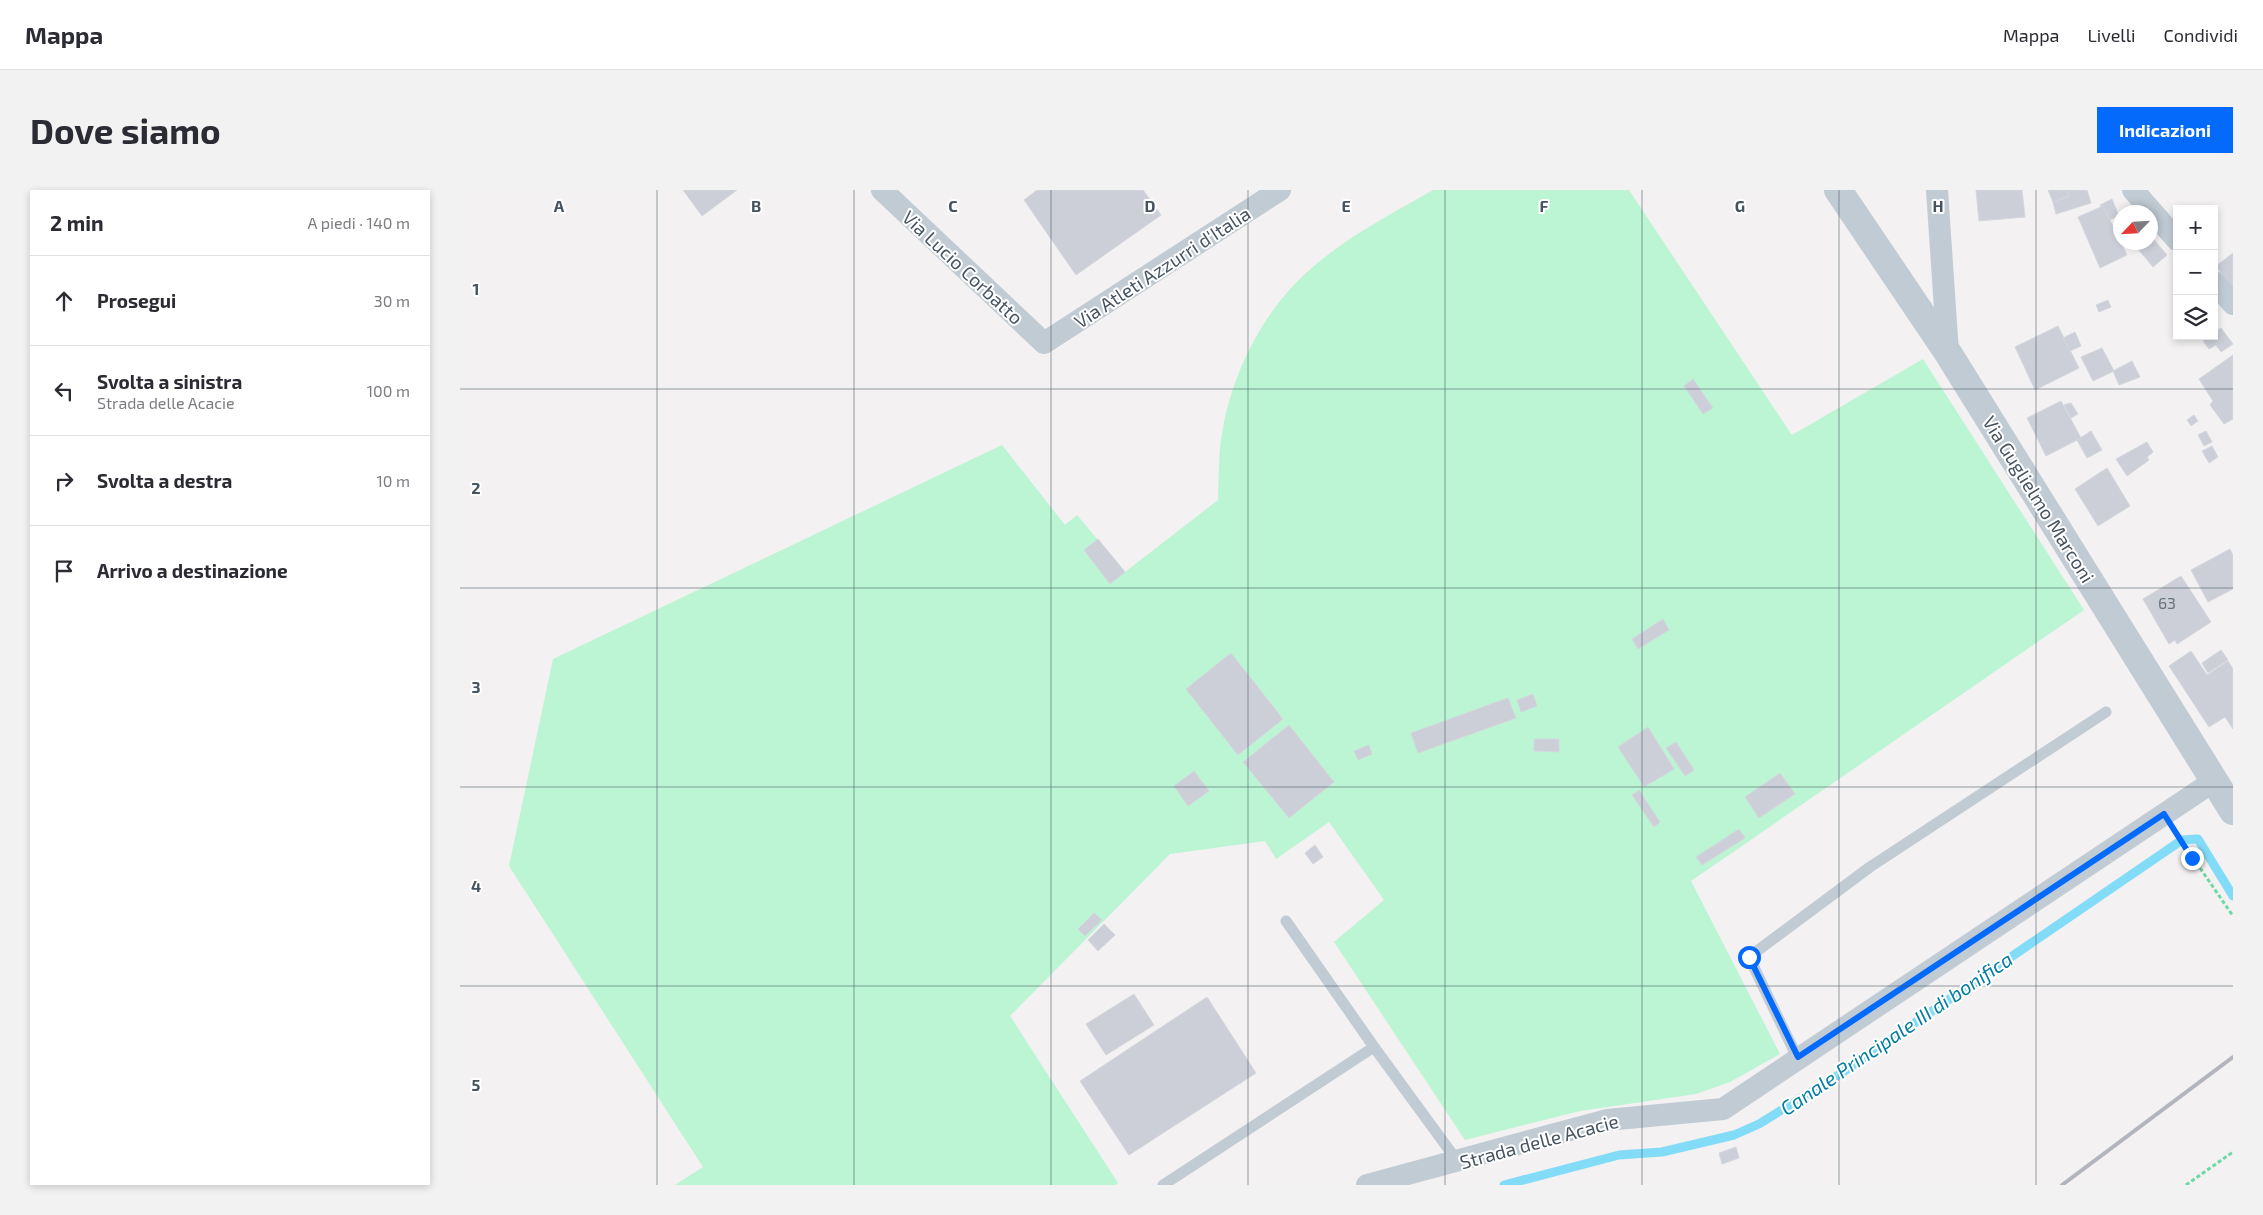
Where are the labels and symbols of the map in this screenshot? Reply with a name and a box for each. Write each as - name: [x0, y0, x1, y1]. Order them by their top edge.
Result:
- text: A: [554, 196, 565, 215]
- text: B: [751, 196, 761, 215]
- text: D: [1145, 196, 1156, 215]
- text: E: [1341, 196, 1351, 215]
- text: F: [1540, 196, 1549, 215]
- text: G: [1735, 196, 1745, 215]
- text: H: [1932, 196, 1944, 215]
- street label: Via Atleti Azzurri d'Italia: [1070, 201, 1254, 333]
- street label: Via Lucio Corbatto: [898, 205, 1028, 329]
- north arrow: [2113, 205, 2158, 250]
- text: 1: [473, 279, 479, 298]
- street label: Via Guglielmo Marconi: [1978, 411, 2100, 587]
- text: 2: [471, 478, 481, 497]
- house number: 63: [2158, 593, 2176, 612]
- text: 3: [471, 677, 481, 696]
- route end: [2181, 847, 2204, 870]
- text: 4: [471, 876, 481, 895]
- route start: [1738, 946, 1761, 969]
- water label: Canale Principale III di bonifica: [1775, 946, 2017, 1120]
- text: 5: [472, 1075, 481, 1094]
- street label: Strada delle Acacie: [1457, 1109, 1621, 1173]

